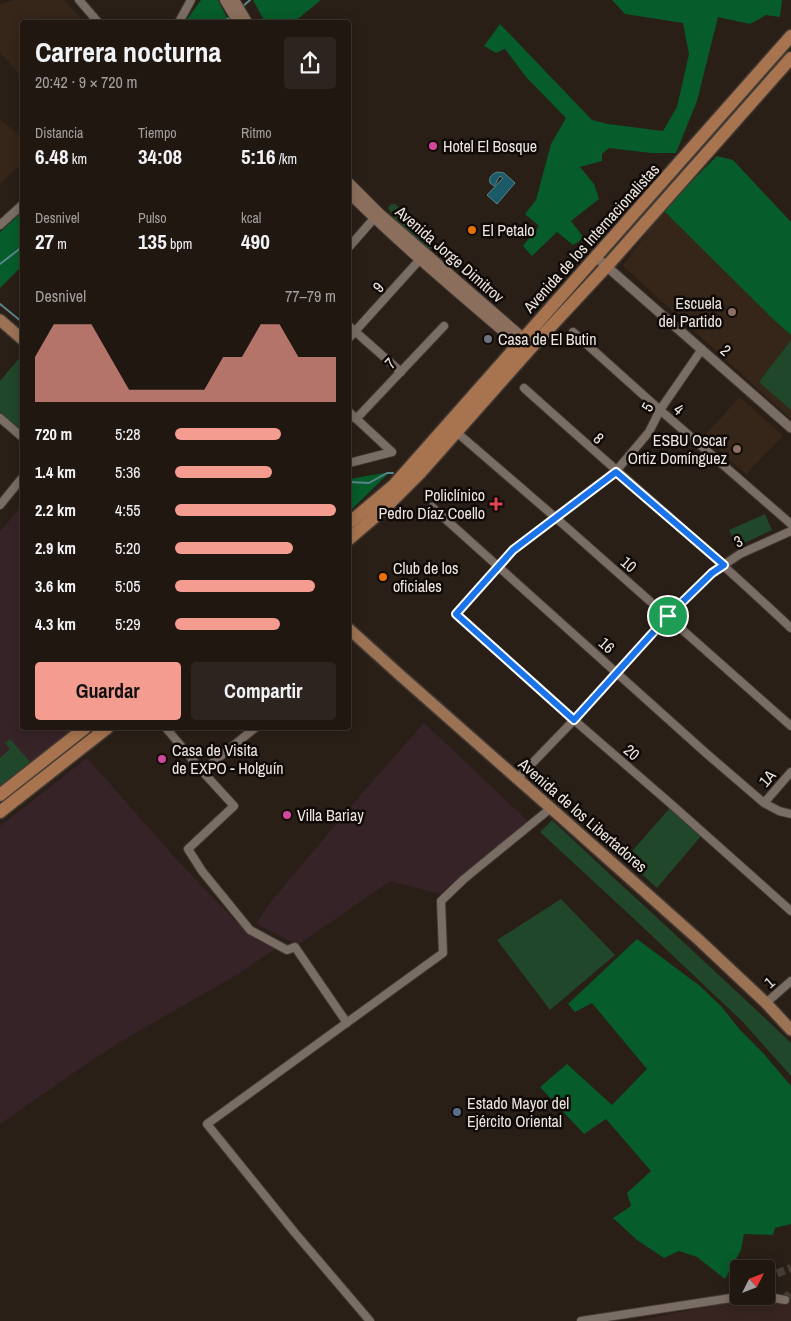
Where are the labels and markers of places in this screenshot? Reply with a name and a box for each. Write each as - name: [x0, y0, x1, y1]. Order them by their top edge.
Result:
- place label: Hotel El Bosque: [443, 135, 537, 157]
- marker: Hotel El Bosque: [427, 140, 439, 152]
- place label: El Petalo: [482, 219, 535, 241]
- marker: El Petalo: [466, 224, 478, 236]
- place label: Escuela del Partido: [659, 292, 723, 332]
- marker: Escuela del Partido: [726, 306, 738, 318]
- place label: Casa de El Butin: [498, 328, 596, 350]
- marker: Casa de El Butin: [482, 333, 494, 345]
- place label: ESBU Oscar Ortiz Domínguez: [628, 429, 728, 469]
- marker: ESBU Oscar Ortiz Domínguez: [731, 443, 743, 455]
- place label: Policlínico Pedro Díaz Coello: [379, 484, 485, 524]
- marker: Policlínico Pedro Díaz Coello: [489, 497, 503, 511]
- place label: Club de los oficiales: [393, 557, 459, 597]
- marker: Club de los oficiales: [377, 571, 389, 583]
- pin: [647, 595, 689, 637]
- place label: Casa de Visita de EXPO - Holguín: [172, 739, 284, 779]
- marker: Casa de Visita de EXPO - Holguín: [156, 753, 168, 765]
- place label: Villa Bariay: [297, 804, 364, 826]
- marker: Villa Bariay: [281, 809, 293, 821]
- place label: Estado Mayor del Ejército Oriental: [467, 1092, 569, 1132]
- marker: Estado Mayor del Ejército Oriental: [451, 1106, 463, 1118]

